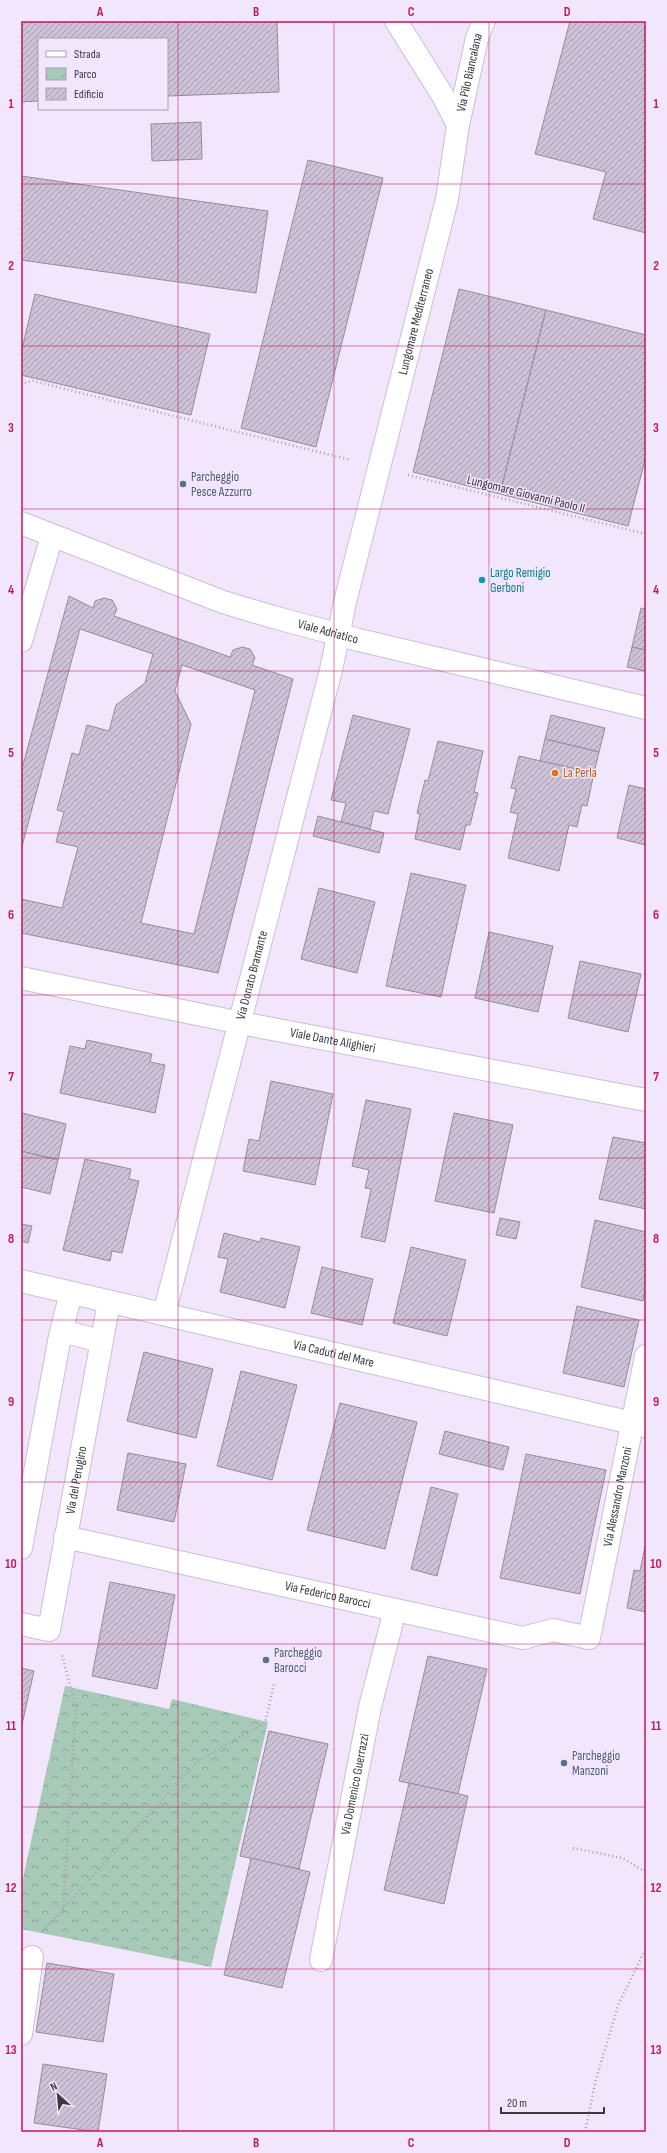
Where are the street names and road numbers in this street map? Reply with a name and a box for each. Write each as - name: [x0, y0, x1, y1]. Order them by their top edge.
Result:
- street label: Via Pilo Biancalana: [453, 31, 486, 113]
- street label: Lungomare Mediterraneo: [395, 267, 437, 376]
- street label: Lungomare Giovanni Paolo II: [465, 472, 587, 516]
- street label: Viale Adriatico: [296, 616, 360, 647]
- street label: Via Donato Bramante: [233, 929, 271, 1022]
- street label: Viale Dante Alighieri: [289, 1025, 377, 1056]
- street label: Via Caduti del Mare: [292, 1337, 376, 1371]
- street label: Via del Perugino: [62, 1445, 90, 1516]
- street label: Via Alessandro Manzoni: [600, 1446, 635, 1548]
- street label: Via Federico Barocci: [283, 1578, 372, 1612]
- street label: Via Domenico Guerrazzi: [337, 1732, 373, 1836]

